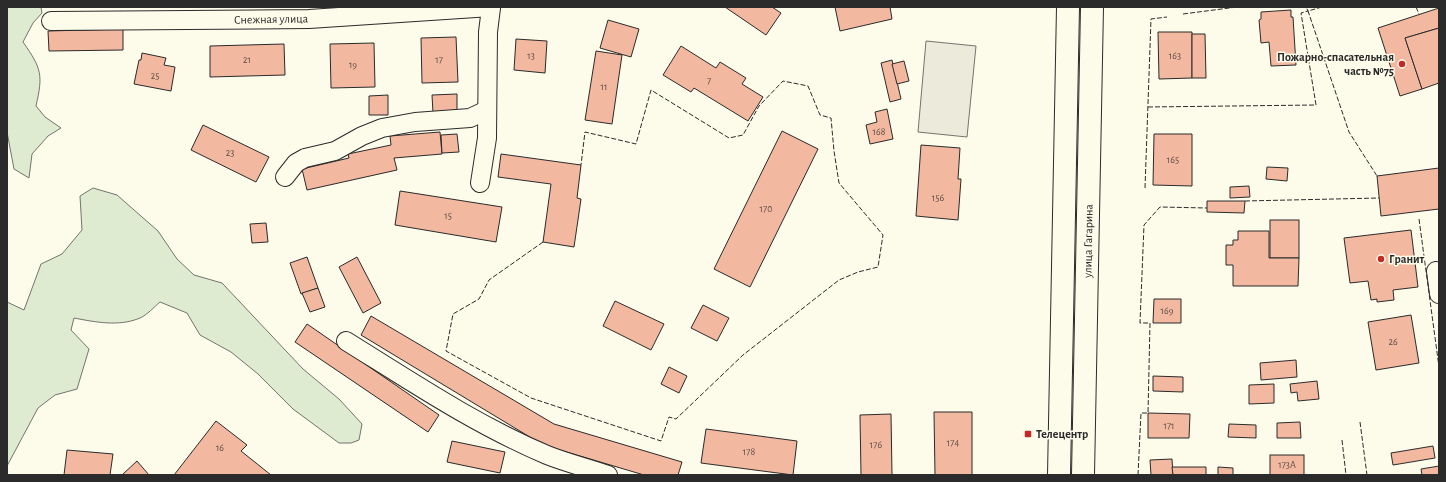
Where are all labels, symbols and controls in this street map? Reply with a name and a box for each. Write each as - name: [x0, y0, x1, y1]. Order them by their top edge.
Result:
- street label: Снежная улица: [234, 12, 309, 27]
- house number: 13: [527, 51, 535, 61]
- house number: 163: [1169, 51, 1181, 61]
- place label: Пожарно-спасательная часть №75: [1277, 51, 1394, 77]
- house number: 21: [243, 55, 251, 65]
- house number: 17: [435, 55, 443, 65]
- marker: Пожарно-спасательная часть №75: [1397, 59, 1407, 69]
- house number: 19: [349, 60, 357, 70]
- house number: 25: [151, 71, 159, 81]
- house number: 7: [707, 76, 711, 86]
- house number: 11: [601, 82, 607, 92]
- house number: 168: [873, 127, 886, 137]
- house number: 23: [226, 148, 234, 158]
- house number: 165: [1167, 155, 1179, 165]
- house number: 156: [932, 193, 944, 203]
- street label: улица Гагарина: [1081, 203, 1096, 279]
- house number: 170: [760, 204, 772, 214]
- house number: 15: [444, 211, 452, 221]
- place label: Гранит: [1389, 253, 1424, 265]
- marker: Гранит: [1376, 254, 1386, 264]
- house number: 169: [1161, 306, 1174, 316]
- house number: 26: [1388, 337, 1398, 347]
- house number: 171: [1163, 421, 1175, 431]
- place label: Телецентр: [1036, 428, 1088, 440]
- marker: Телецентр: [1023, 429, 1033, 439]
- house number: 174: [947, 438, 959, 448]
- house number: 176: [870, 440, 882, 450]
- house number: 16: [216, 443, 224, 453]
- house number: 178: [743, 447, 755, 457]
- house number: 173А: [1278, 460, 1296, 470]

